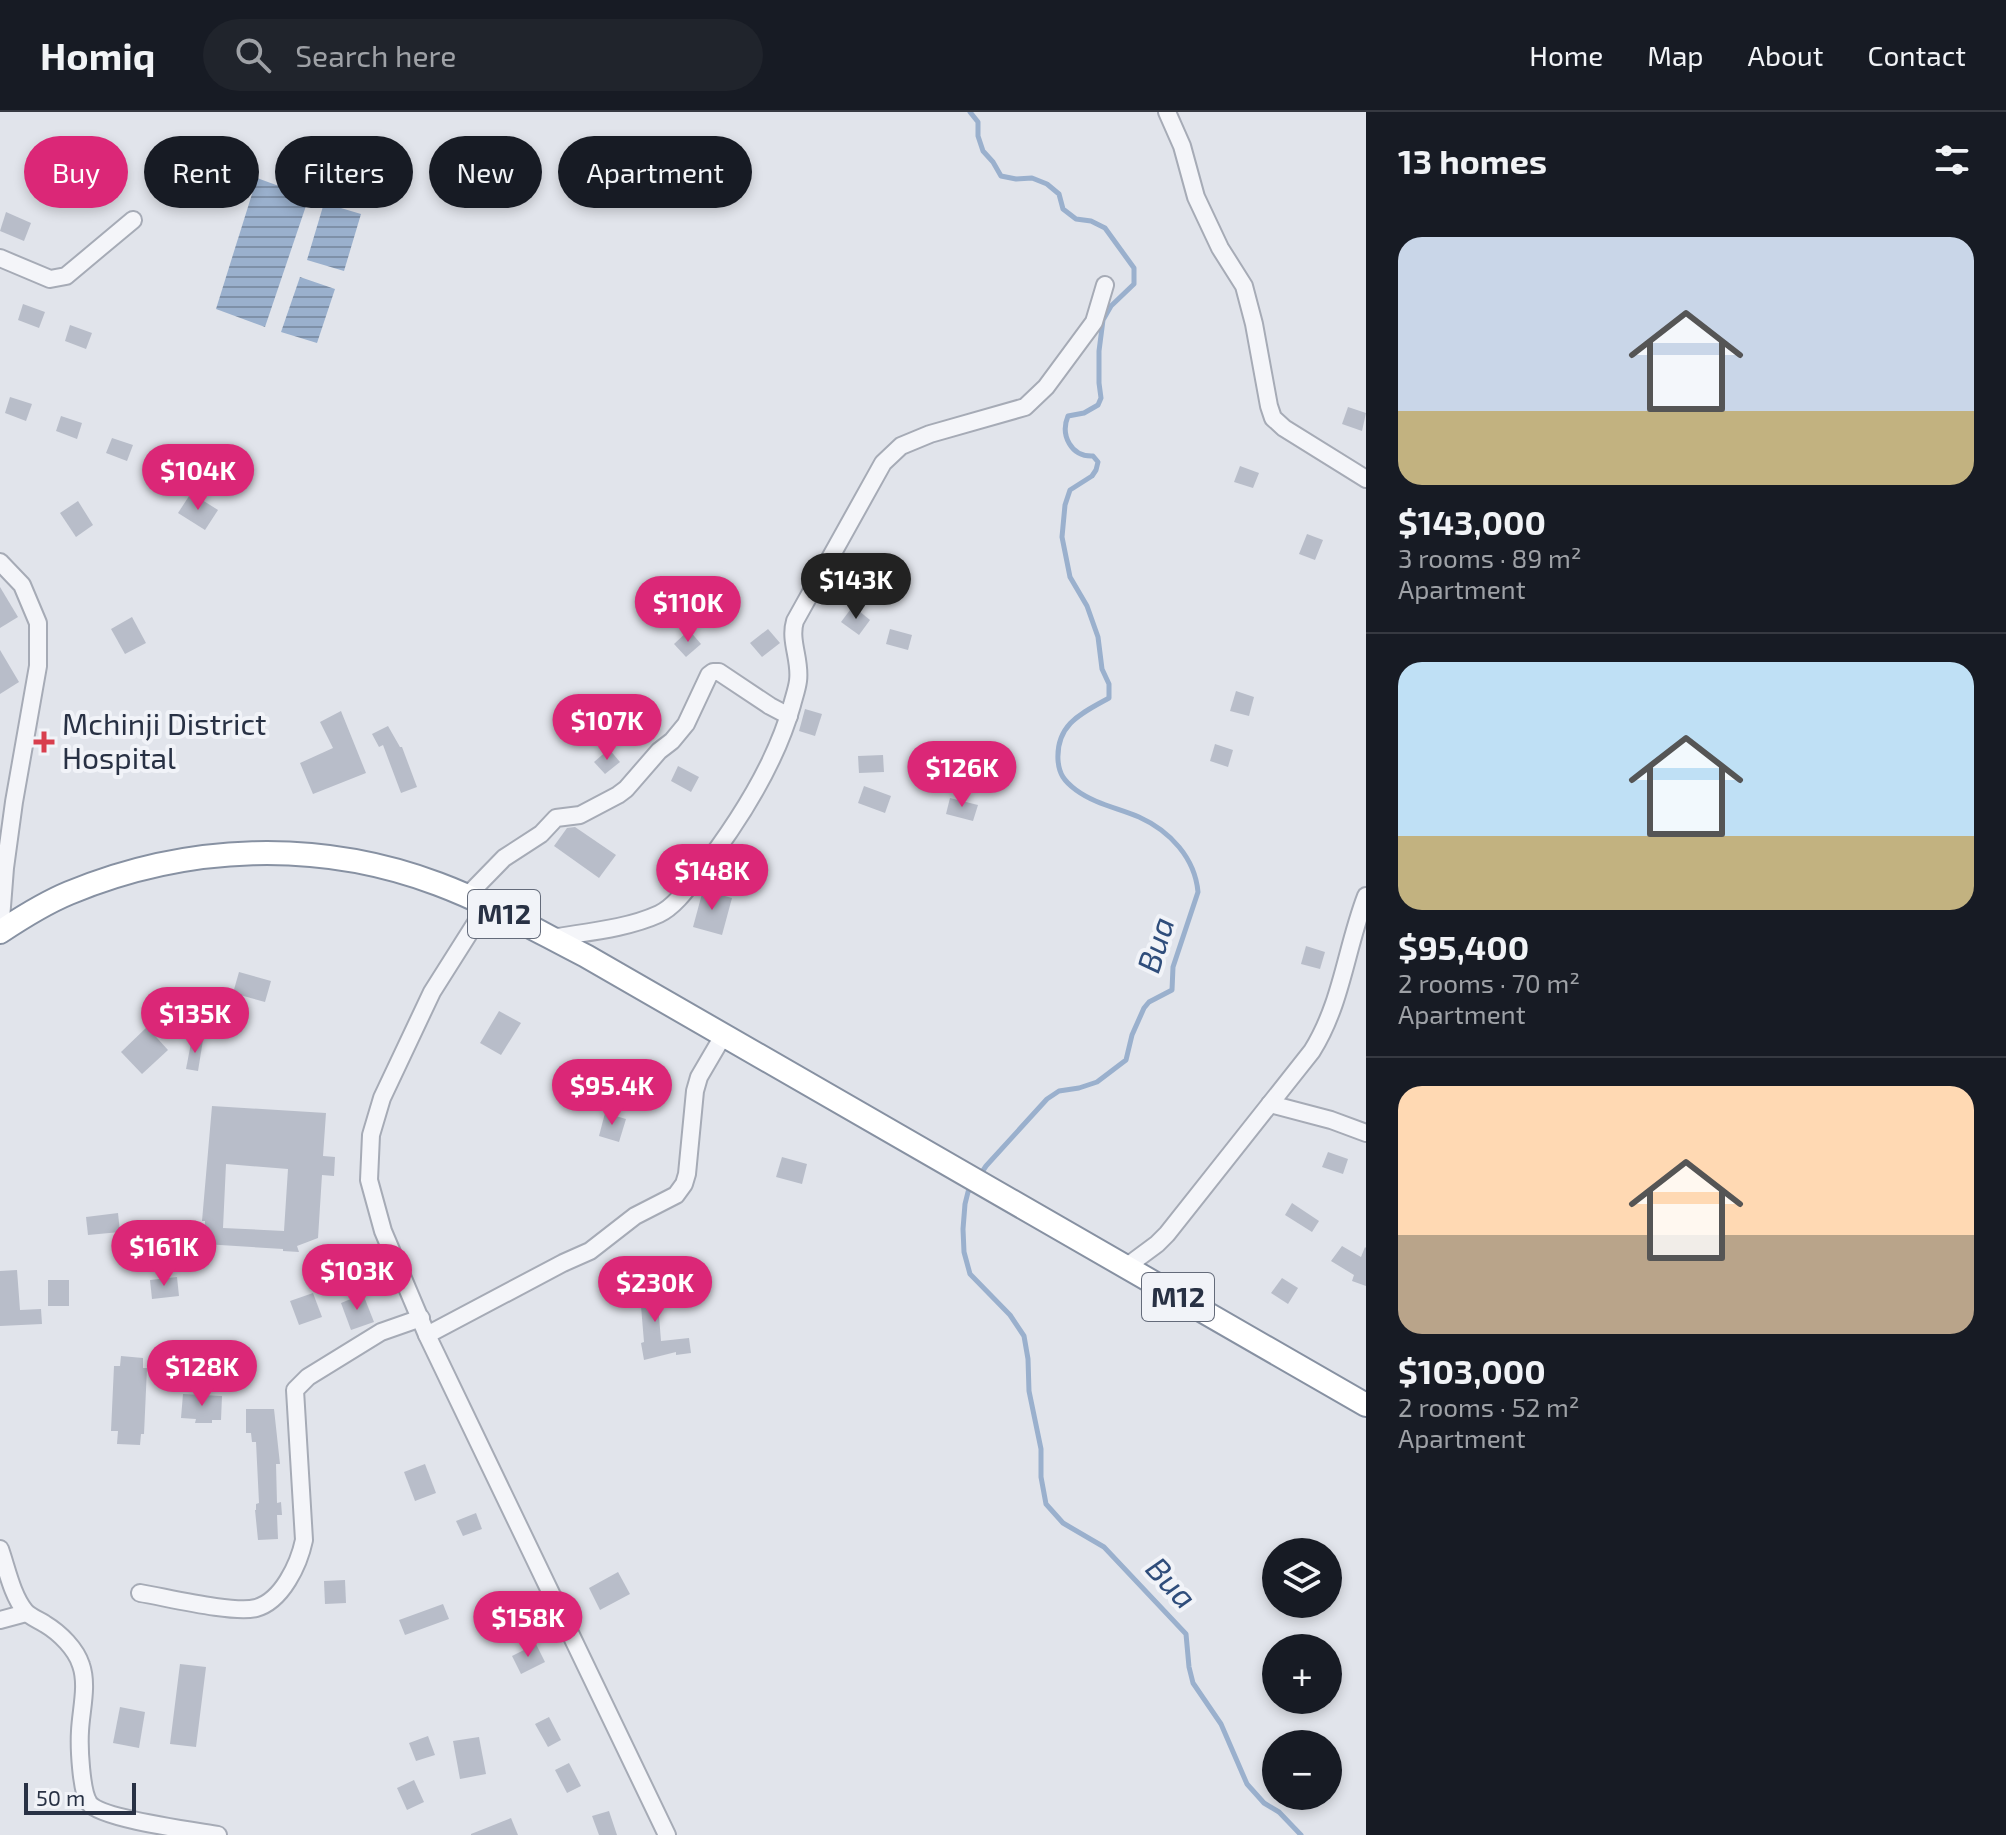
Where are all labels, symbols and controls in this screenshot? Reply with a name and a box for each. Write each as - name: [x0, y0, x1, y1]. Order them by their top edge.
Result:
- search box: [203, 19, 763, 91]
- text: Homiq: [40, 32, 155, 78]
- icon: search: [231, 33, 275, 77]
- text: Search here: [295, 37, 456, 73]
- text: Home: [1529, 38, 1603, 72]
- text: Map: [1647, 38, 1704, 72]
- text: About: [1748, 38, 1823, 72]
- text: Contact: [1867, 38, 1966, 72]
- chip: Buy: [24, 136, 128, 208]
- chip: Rent: [144, 136, 259, 208]
- chip: Filters: [275, 136, 413, 208]
- chip: New: [429, 136, 542, 208]
- chip: Apartment: [558, 136, 752, 208]
- icon: filters: [1930, 138, 1974, 182]
- text: 13 homes: [1398, 140, 1547, 181]
- icon: home: [1614, 289, 1758, 433]
- pin: $104K: [142, 444, 254, 512]
- text: $104K: [160, 454, 236, 485]
- text: $143,000: [1398, 501, 1546, 542]
- text: 3 rooms · 89 m²: [1398, 542, 1582, 573]
- pin: $143K: [800, 553, 912, 621]
- text: $143K: [819, 563, 893, 594]
- text: Apartment: [1398, 573, 1526, 604]
- pin: $110K: [632, 576, 744, 644]
- text: $110K: [653, 586, 723, 617]
- pin: $107K: [551, 694, 663, 762]
- text: $107K: [571, 704, 643, 735]
- place label: Mchinji District Hospital: [62, 705, 267, 775]
- icon: home: [1614, 714, 1758, 858]
- marker: Mchinji District Hospital: [33, 731, 55, 753]
- pin: $126K: [906, 741, 1018, 809]
- text: $126K: [925, 751, 999, 782]
- pin: $148K: [656, 844, 768, 912]
- text: $148K: [674, 854, 750, 885]
- road number: M12: [468, 890, 540, 938]
- water label: Bua: [1128, 912, 1180, 977]
- text: $95,400: [1398, 926, 1529, 967]
- text: 2 rooms · 70 m²: [1398, 967, 1580, 998]
- pin: $135K: [139, 987, 251, 1055]
- text: $135K: [159, 997, 231, 1028]
- text: Apartment: [1398, 998, 1526, 1029]
- pin: $95.4K: [547, 1059, 677, 1127]
- text: $95.4K: [570, 1069, 654, 1100]
- icon: home: [1614, 1138, 1758, 1282]
- pin: $161K: [108, 1220, 220, 1288]
- text: $161K: [129, 1230, 199, 1261]
- pin: $103K: [301, 1244, 413, 1312]
- text: $103K: [320, 1254, 394, 1285]
- pin: $230K: [599, 1256, 711, 1324]
- text: $230K: [616, 1266, 694, 1297]
- road number: M12: [1142, 1273, 1214, 1321]
- pin: $128K: [146, 1340, 258, 1408]
- text: $128K: [165, 1350, 239, 1381]
- text: $103,000: [1398, 1350, 1546, 1391]
- text: 2 rooms · 52 m²: [1398, 1391, 1580, 1422]
- text: Apartment: [1398, 1422, 1526, 1453]
- map controls: [1262, 1538, 1342, 1810]
- button: layers: [1262, 1538, 1342, 1618]
- water label: Bua: [1139, 1548, 1206, 1615]
- pin: $158K: [472, 1591, 584, 1659]
- text: $158K: [491, 1601, 565, 1632]
- button: +: [1262, 1634, 1342, 1714]
- button: −: [1262, 1730, 1342, 1810]
- scale bar: [24, 1779, 136, 1815]
- text: 50 m: [36, 1784, 85, 1810]

